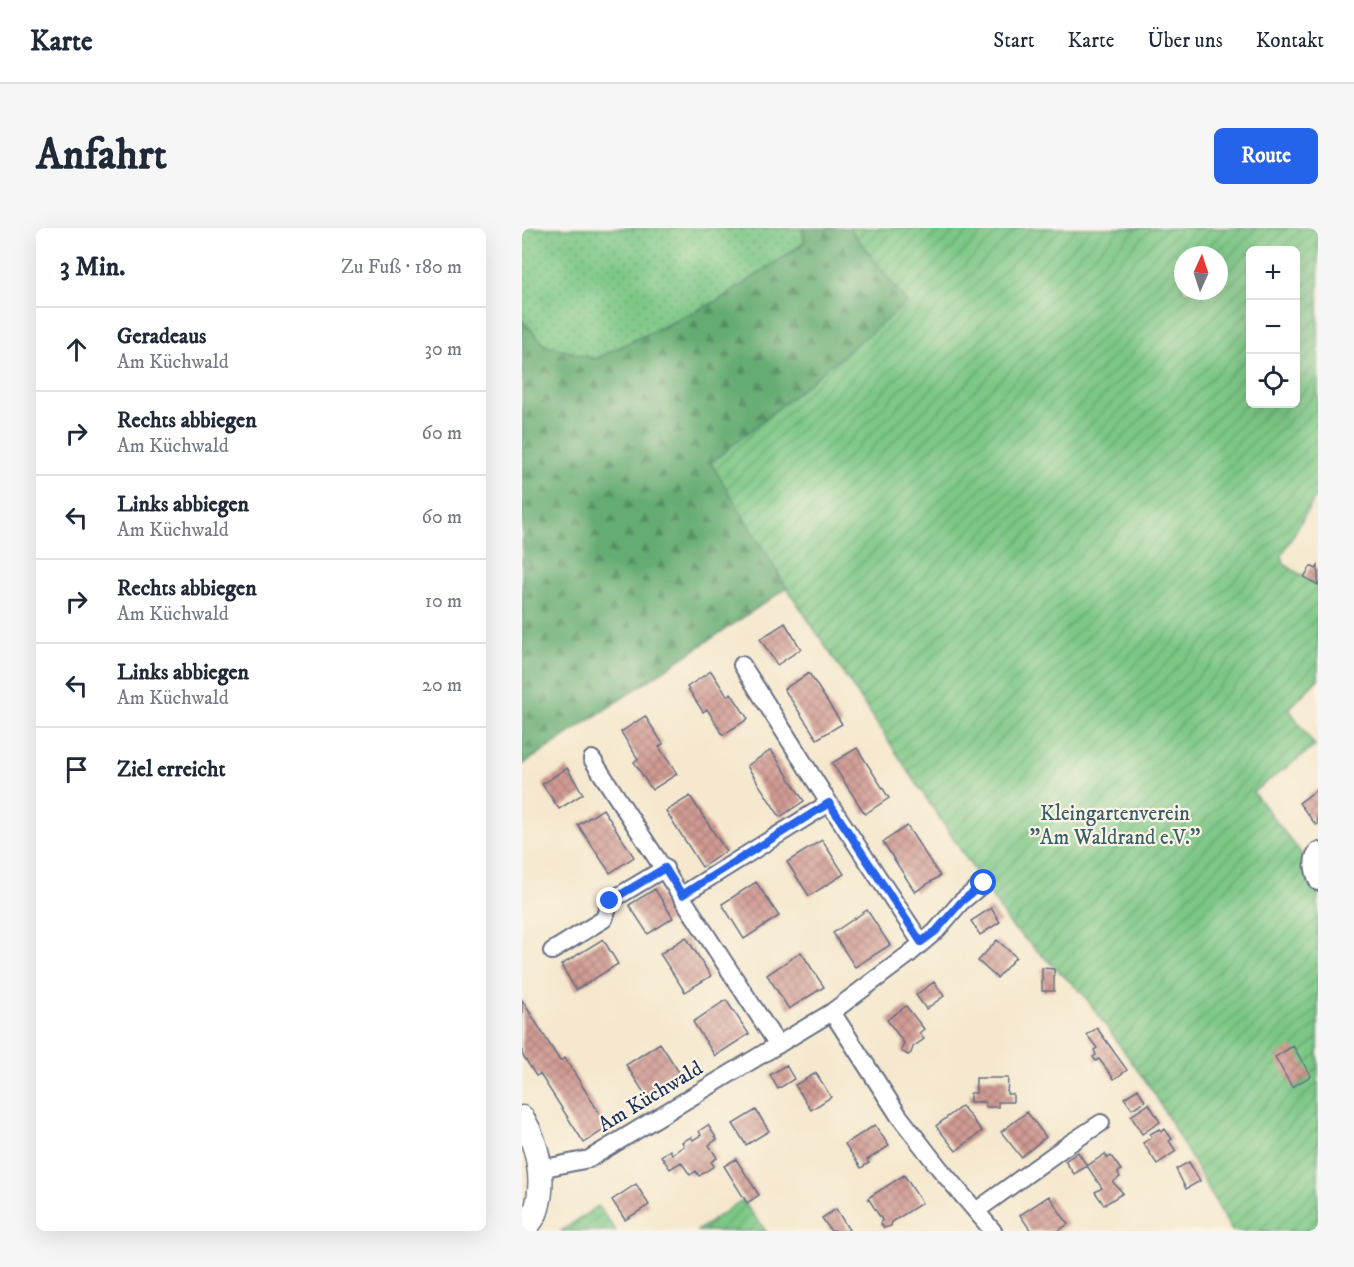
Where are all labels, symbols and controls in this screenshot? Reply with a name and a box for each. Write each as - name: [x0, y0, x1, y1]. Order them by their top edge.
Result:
- text: Karte: [30, 24, 93, 59]
- text: Start: [993, 28, 1035, 54]
- text: Karte: [1068, 28, 1114, 54]
- text: Über uns: [1147, 28, 1223, 54]
- text: Kontakt: [1256, 28, 1324, 54]
- button: Route: [1214, 128, 1318, 184]
- text: Anfahrt: [36, 130, 167, 182]
- north arrow: [1174, 246, 1228, 300]
- map controls: [1246, 246, 1300, 408]
- button: +: [1246, 246, 1300, 300]
- text: 3 Min.: [60, 251, 125, 284]
- text: Zu Fuß · 180 m: [341, 255, 462, 280]
- button: −: [1246, 300, 1300, 354]
- text: Geradeaus: [117, 323, 206, 350]
- icon: ahead: [60, 333, 93, 366]
- text: 30 m: [424, 337, 462, 362]
- text: Am Küchwald: [117, 350, 229, 375]
- button: locate: [1246, 354, 1300, 408]
- text: Rechts abbiegen: [117, 407, 257, 434]
- icon: right: [60, 417, 93, 450]
- text: 60 m: [422, 421, 462, 446]
- text: Am Küchwald: [117, 434, 229, 459]
- text: Links abbiegen: [117, 491, 249, 518]
- icon: left: [60, 501, 93, 534]
- text: 60 m: [422, 505, 462, 530]
- text: Am Küchwald: [117, 518, 229, 543]
- text: Rechts abbiegen: [117, 575, 257, 602]
- icon: right: [60, 585, 93, 618]
- text: 10 m: [425, 589, 462, 614]
- text: Am Küchwald: [117, 602, 229, 627]
- text: Links abbiegen: [117, 659, 249, 686]
- icon: left: [60, 669, 93, 702]
- text: 20 m: [422, 673, 462, 698]
- text: Am Küchwald: [117, 686, 229, 711]
- icon: arrive: [60, 753, 93, 786]
- text: Ziel erreicht: [117, 756, 225, 783]
- park label: Kleingartenverein "Am Waldrand e.V.": [1030, 801, 1200, 851]
- route start: [970, 869, 996, 895]
- route end: [596, 887, 622, 913]
- street label: Am Küchwald: [594, 1055, 708, 1138]

